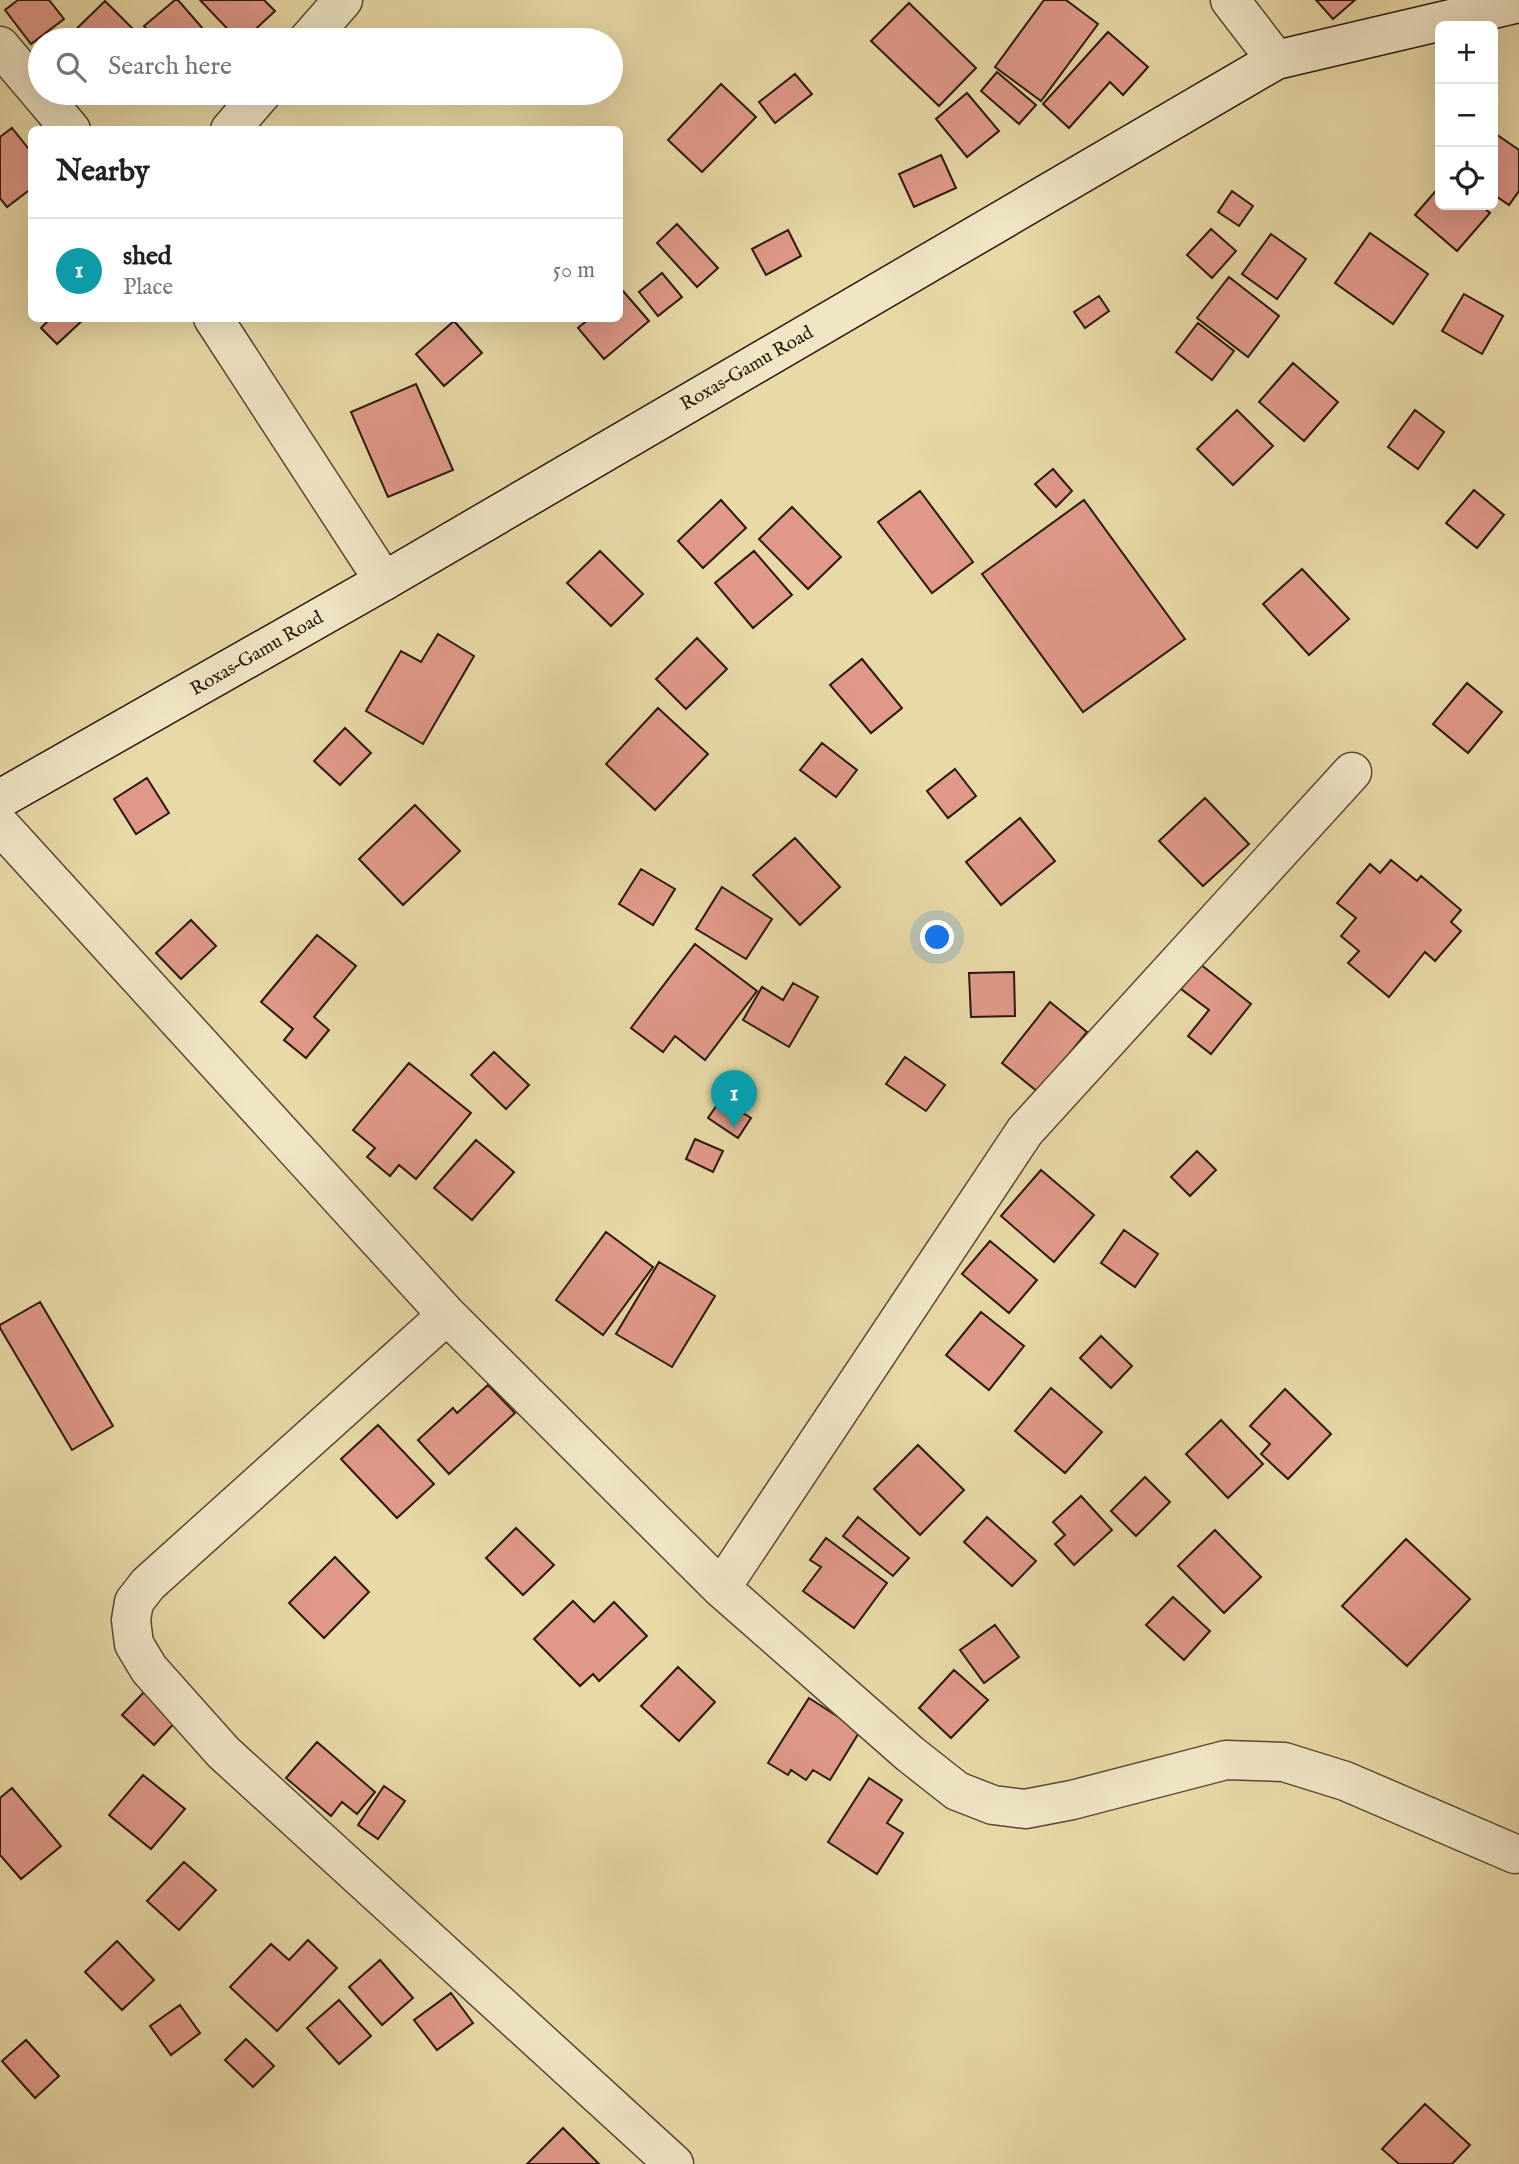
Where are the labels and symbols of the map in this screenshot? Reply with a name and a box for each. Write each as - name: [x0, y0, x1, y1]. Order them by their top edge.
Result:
- street label: Roxas–Gamu Road: [676, 321, 819, 417]
- street label: Roxas–Gamu Road: [186, 606, 329, 702]
- your location: [920, 920, 954, 954]
- pin: 1: [711, 1070, 757, 1128]

